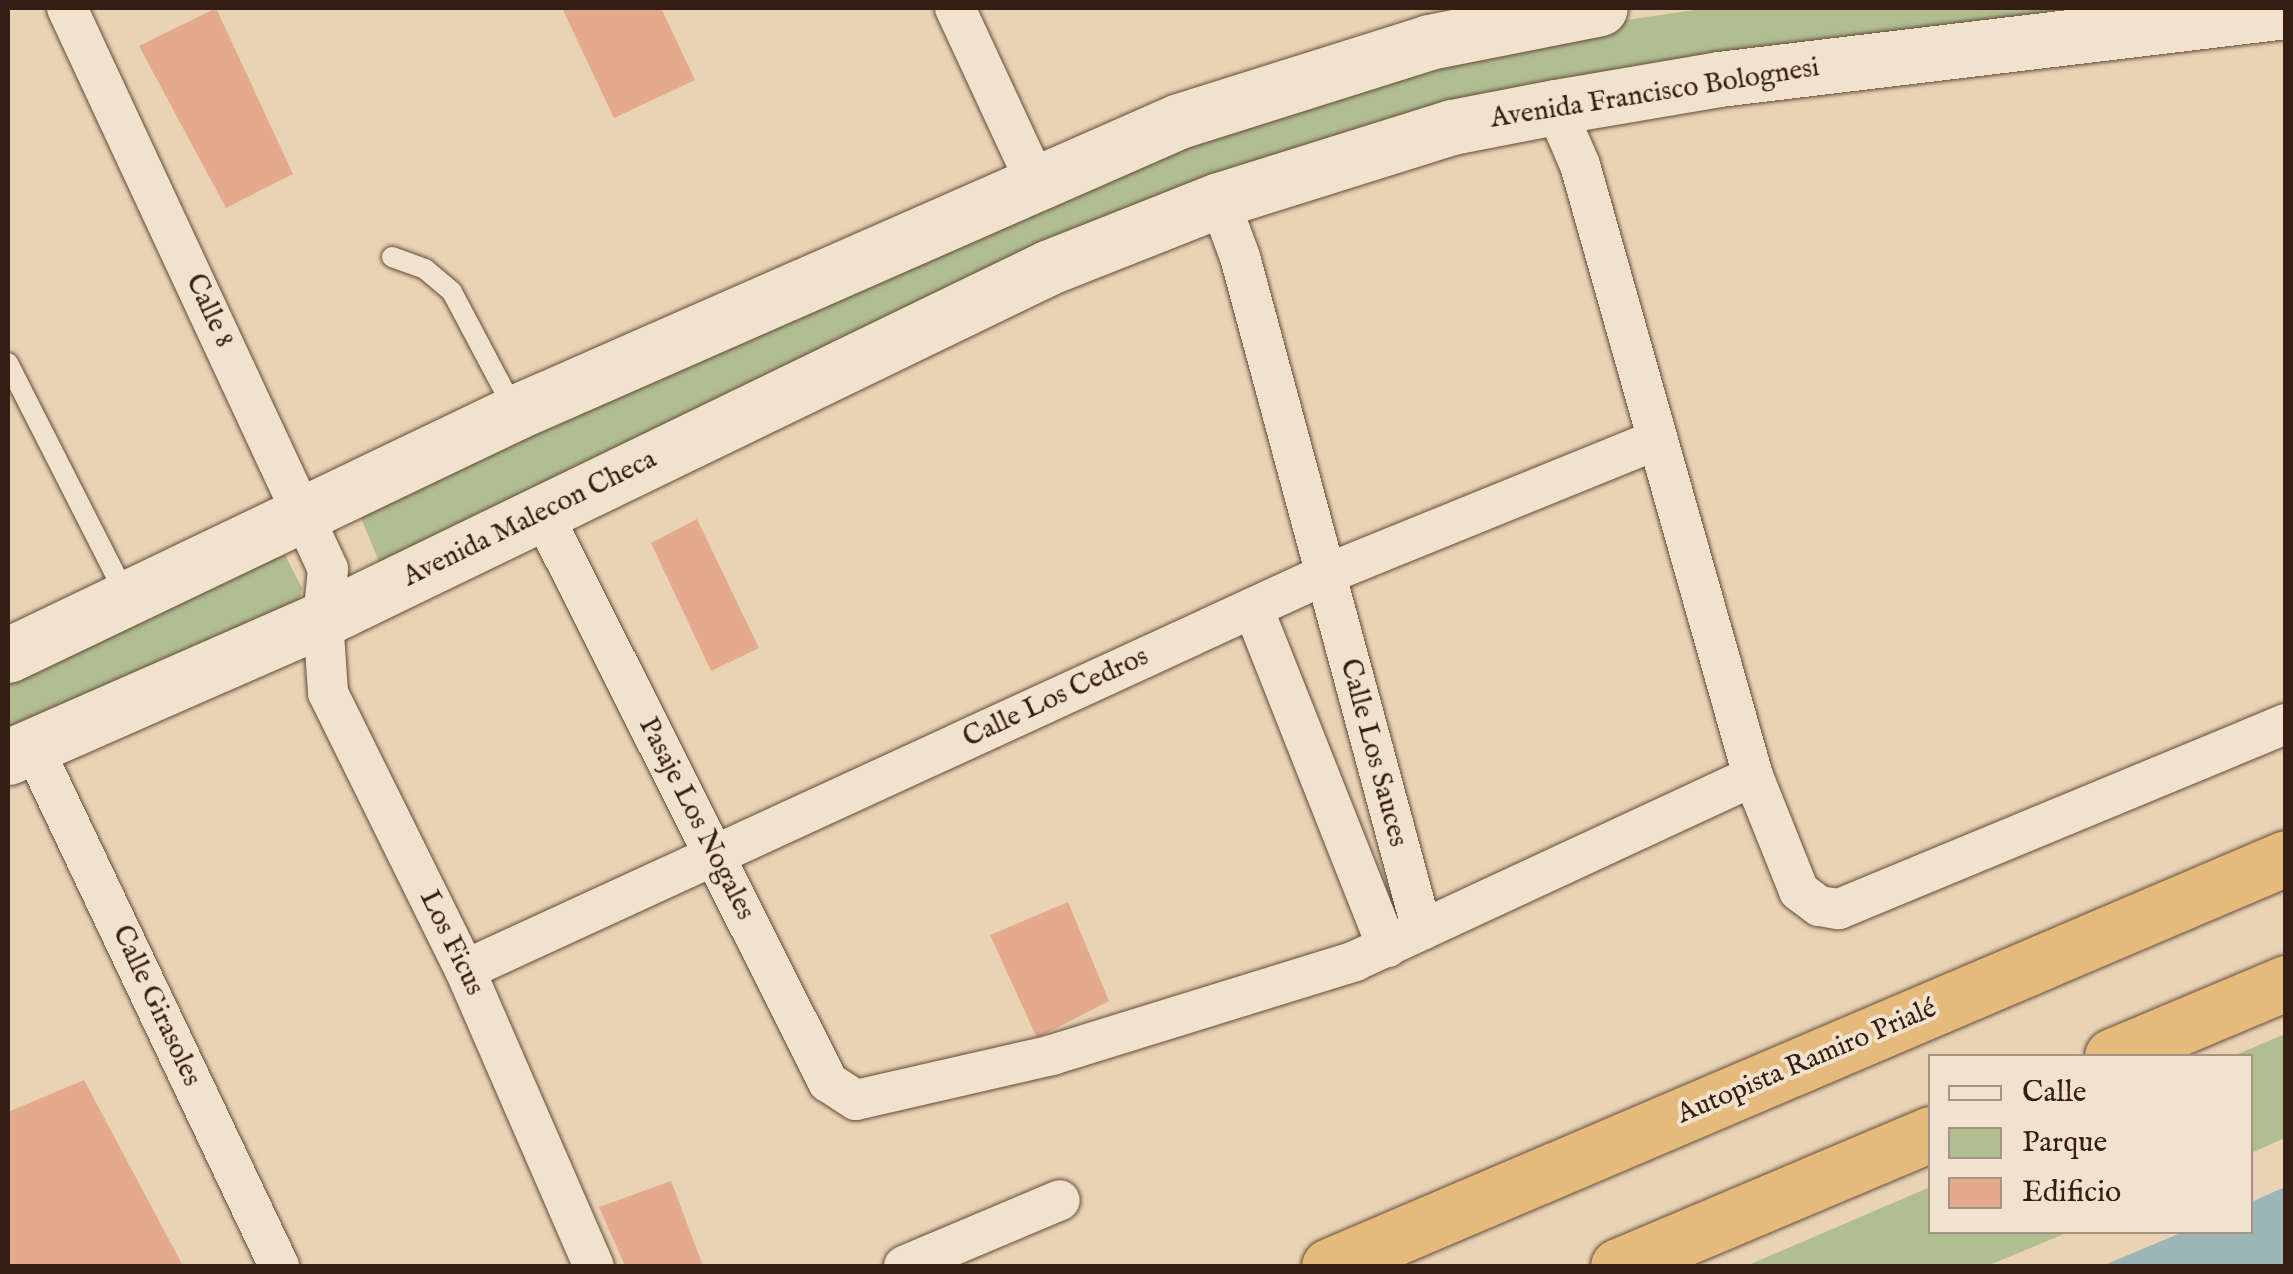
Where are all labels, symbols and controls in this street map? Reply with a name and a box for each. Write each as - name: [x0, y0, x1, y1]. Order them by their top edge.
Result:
- street label: Avenida Francisco Bolognesi: [1488, 51, 1822, 137]
- street label: Calle 8: [177, 269, 241, 353]
- street label: Avenida Malecon Checa: [398, 443, 662, 595]
- street label: Calle Los Cedros: [958, 640, 1154, 756]
- street label: Calle Los Sauces: [1332, 655, 1414, 851]
- street label: Pasaje Los Nogales: [630, 712, 762, 926]
- street label: Los Ficus: [411, 885, 491, 1001]
- street label: Calle Girasoles: [104, 920, 208, 1092]
- street label: Autopista Ramiro Prialé: [1672, 992, 1942, 1132]
- legend: [1928, 1054, 2253, 1234]
- text: Calle: [2022, 1074, 2086, 1112]
- text: Parque: [2022, 1124, 2107, 1162]
- text: Edificio: [2022, 1174, 2121, 1212]

